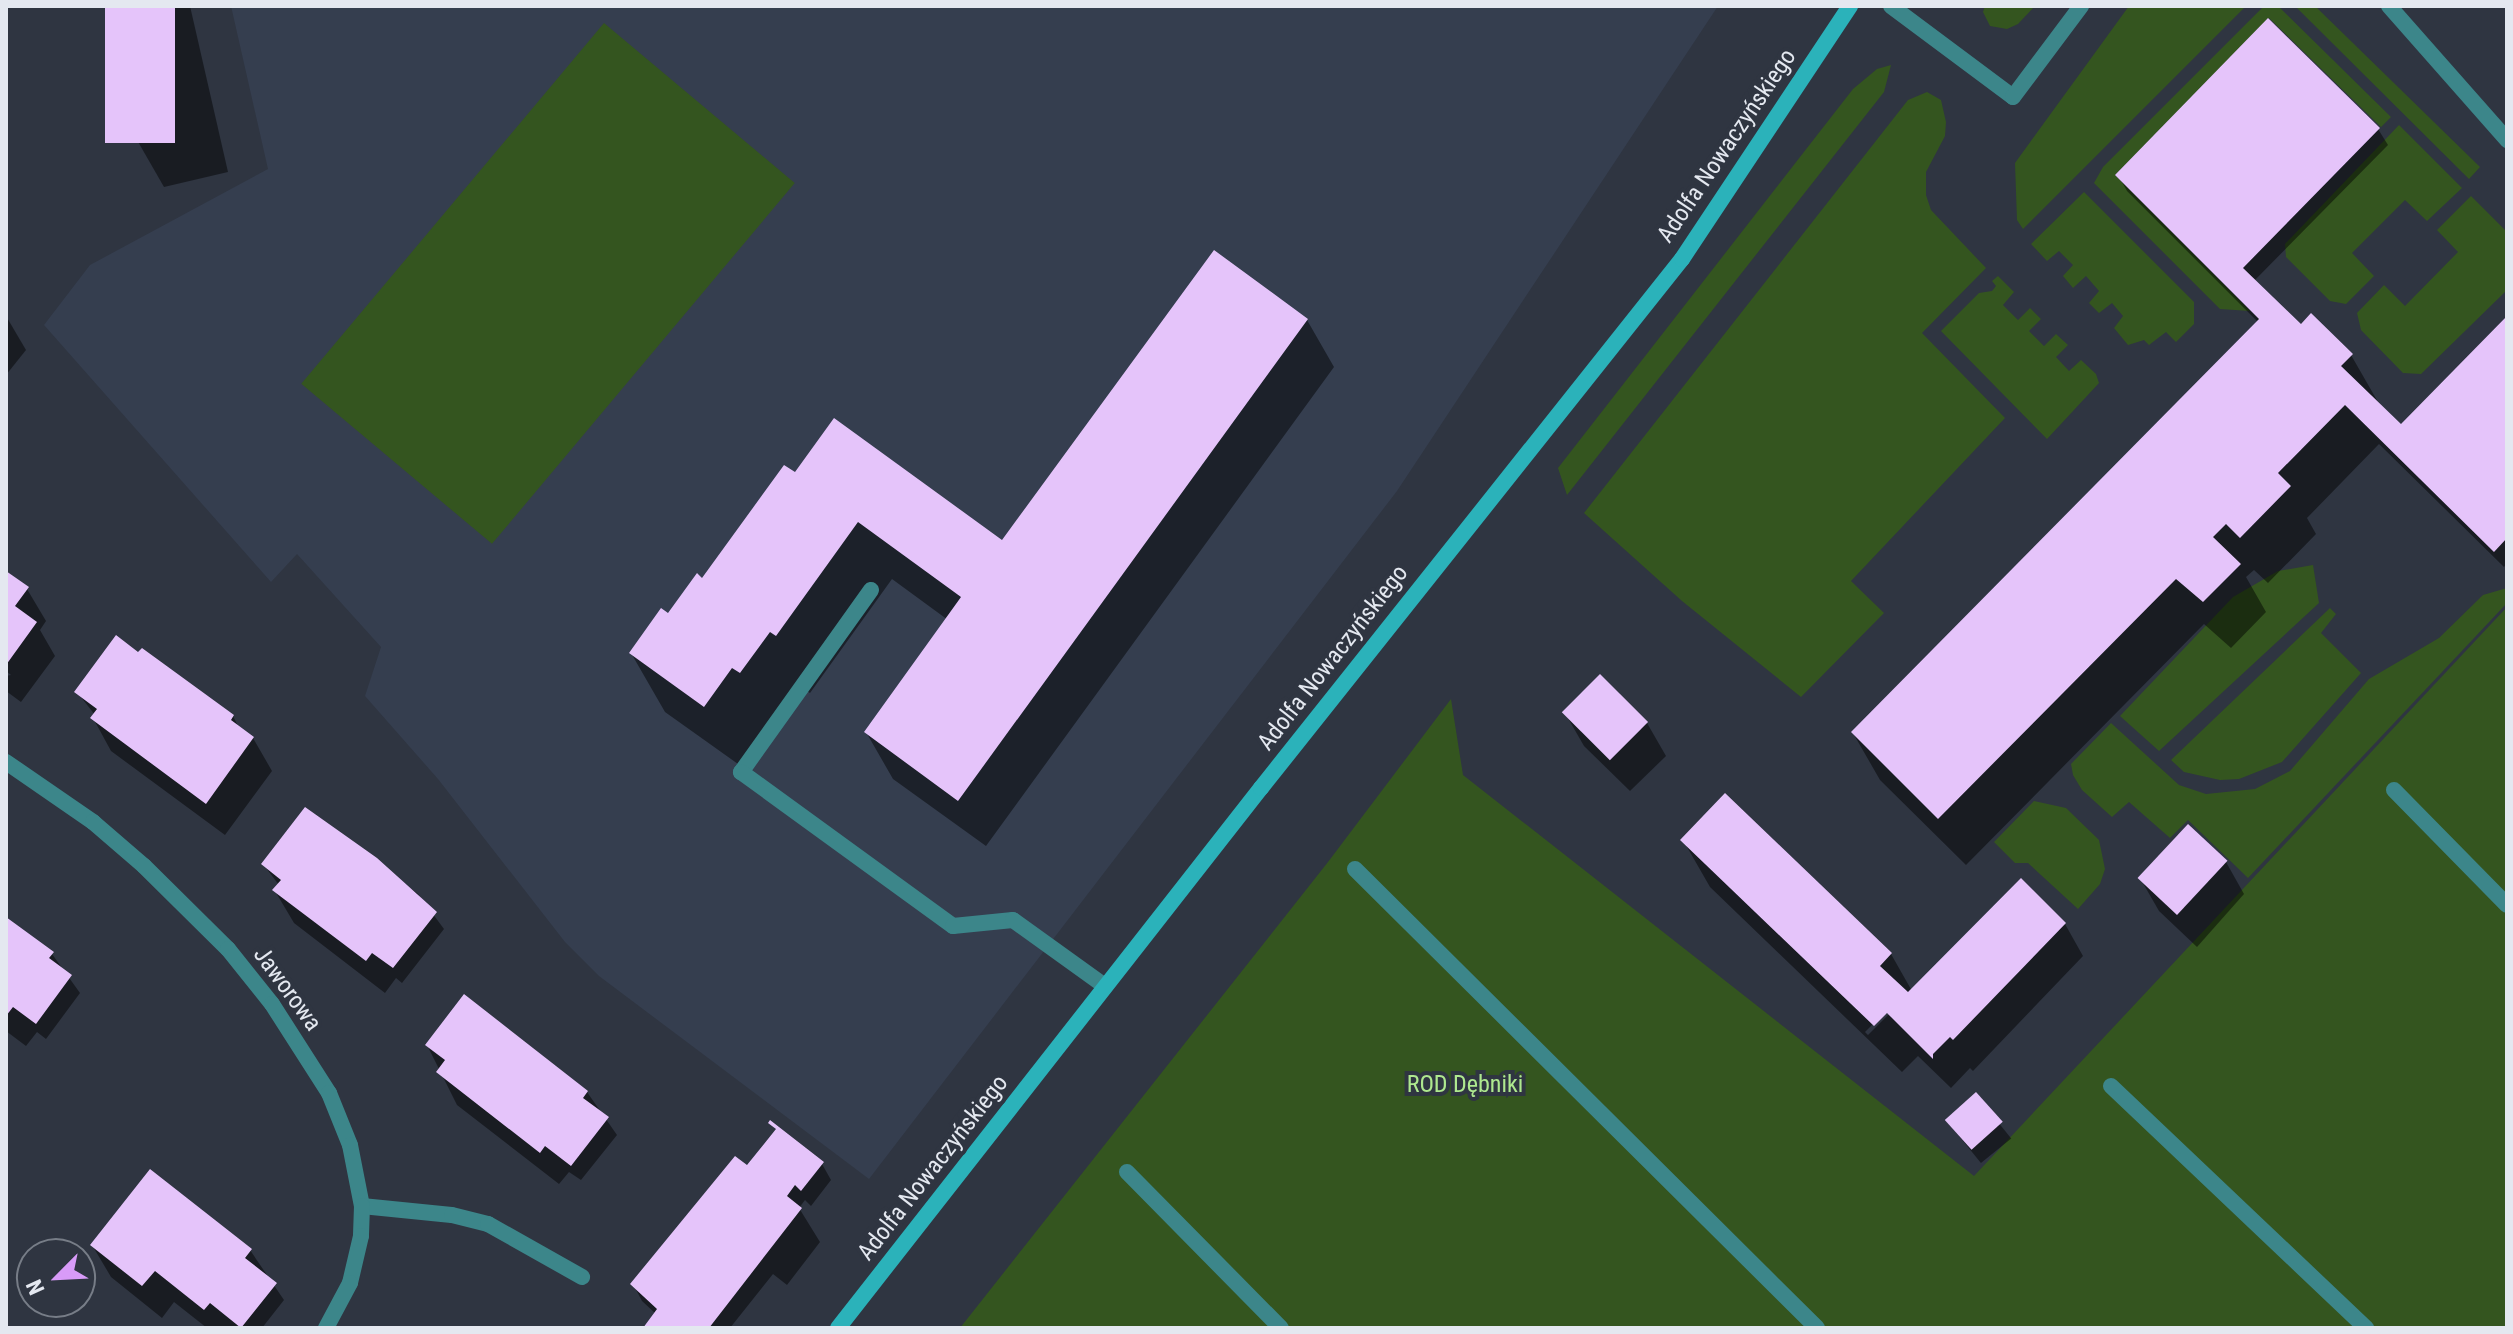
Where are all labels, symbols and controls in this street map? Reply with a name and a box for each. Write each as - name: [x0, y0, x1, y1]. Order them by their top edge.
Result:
- street label: Adolfa Nowaczyńskiego: [1651, 44, 1803, 248]
- street label: Adolfa Nowaczyńskiego: [1252, 559, 1414, 757]
- street label: Jaworowa: [247, 941, 327, 1037]
- street label: Adolfa Nowaczyńskiego: [852, 1069, 1014, 1267]
- park label: ROD Dębniki: [1407, 1071, 1523, 1099]
- north arrow: [16, 1238, 96, 1318]
- text: N: [21, 1276, 50, 1298]

